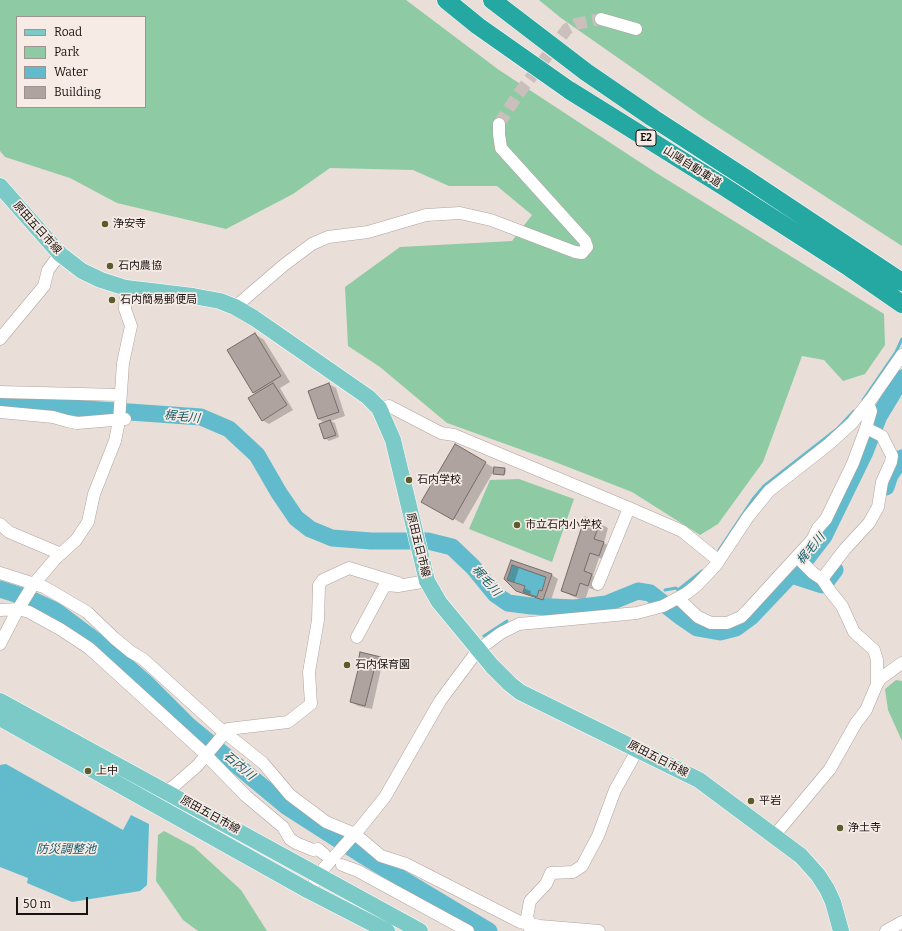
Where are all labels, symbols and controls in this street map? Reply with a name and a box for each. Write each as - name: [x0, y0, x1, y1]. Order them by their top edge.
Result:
- legend: [16, 16, 146, 108]
- text: Road: [54, 25, 82, 39]
- text: Park: [54, 45, 79, 59]
- text: Water: [54, 65, 88, 79]
- text: Building: [54, 85, 101, 99]
- road number: E2: [636, 130, 656, 146]
- street label: 山陽自動車道: [661, 144, 723, 190]
- street label: 原田五日市線: [10, 199, 64, 257]
- place label: 浄安寺: [113, 217, 146, 231]
- marker: 浄安寺: [100, 219, 110, 229]
- place label: 石内農協: [118, 259, 162, 273]
- marker: 石内農協: [105, 261, 115, 271]
- place label: 石内簡易郵便局: [120, 293, 197, 307]
- marker: 石内簡易郵便局: [107, 295, 117, 305]
- water label: 梶毛川: [163, 408, 201, 426]
- place label: 石内学校: [417, 473, 461, 487]
- marker: 石内学校: [404, 475, 414, 485]
- street label: 原田五日市線: [404, 511, 432, 579]
- place label: 市立石内小学校: [525, 518, 602, 532]
- marker: 市立石内小学校: [512, 520, 522, 530]
- water label: 梶毛川: [794, 531, 828, 567]
- water label: 梶毛川: [469, 563, 503, 599]
- place label: 石内保育園: [355, 658, 410, 672]
- marker: 石内保育園: [342, 660, 352, 670]
- street label: 原田五日市線: [626, 738, 690, 780]
- water label: 石内川: [221, 749, 257, 783]
- place label: 上中: [96, 764, 118, 778]
- marker: 上中: [83, 766, 93, 776]
- street label: 原田五日市線: [178, 793, 242, 837]
- place label: 平岩: [759, 794, 781, 808]
- marker: 平岩: [746, 796, 756, 806]
- place label: 浄土寺: [848, 821, 881, 835]
- marker: 浄土寺: [835, 823, 845, 833]
- water label: 防災調整池: [36, 843, 96, 857]
- scale bar: [18, 889, 90, 915]
- text: 50 m: [23, 897, 51, 911]

